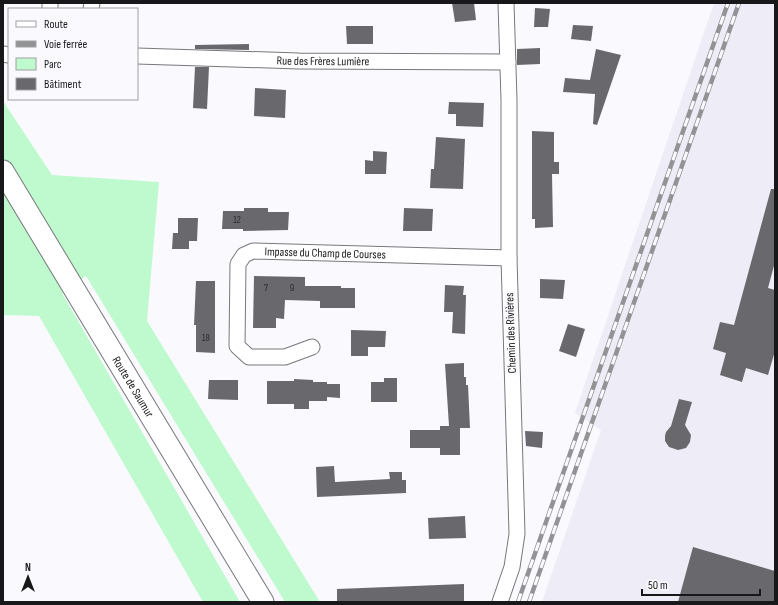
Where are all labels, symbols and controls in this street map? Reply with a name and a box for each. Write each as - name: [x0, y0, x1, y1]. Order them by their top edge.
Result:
- legend: [8, 8, 138, 100]
- text: Route: [44, 17, 68, 32]
- text: Voie ferrée: [44, 37, 88, 52]
- street label: Rue des Frères Lumière: [276, 53, 369, 69]
- text: Parc: [44, 57, 62, 72]
- text: Bâtiment: [44, 77, 82, 92]
- house number: 12: [233, 214, 241, 226]
- street label: Impasse du Champ de Courses: [264, 244, 386, 262]
- house number: 7: [264, 282, 268, 294]
- house number: 9: [290, 282, 294, 294]
- street label: Chemin des Rivières: [502, 292, 520, 374]
- house number: 18: [202, 332, 210, 344]
- street label: Route de Saumur: [109, 354, 158, 420]
- north arrow: [8, 557, 48, 597]
- text: N: [25, 561, 31, 574]
- scale bar: [642, 571, 760, 597]
- text: 50 m: [648, 578, 668, 593]

